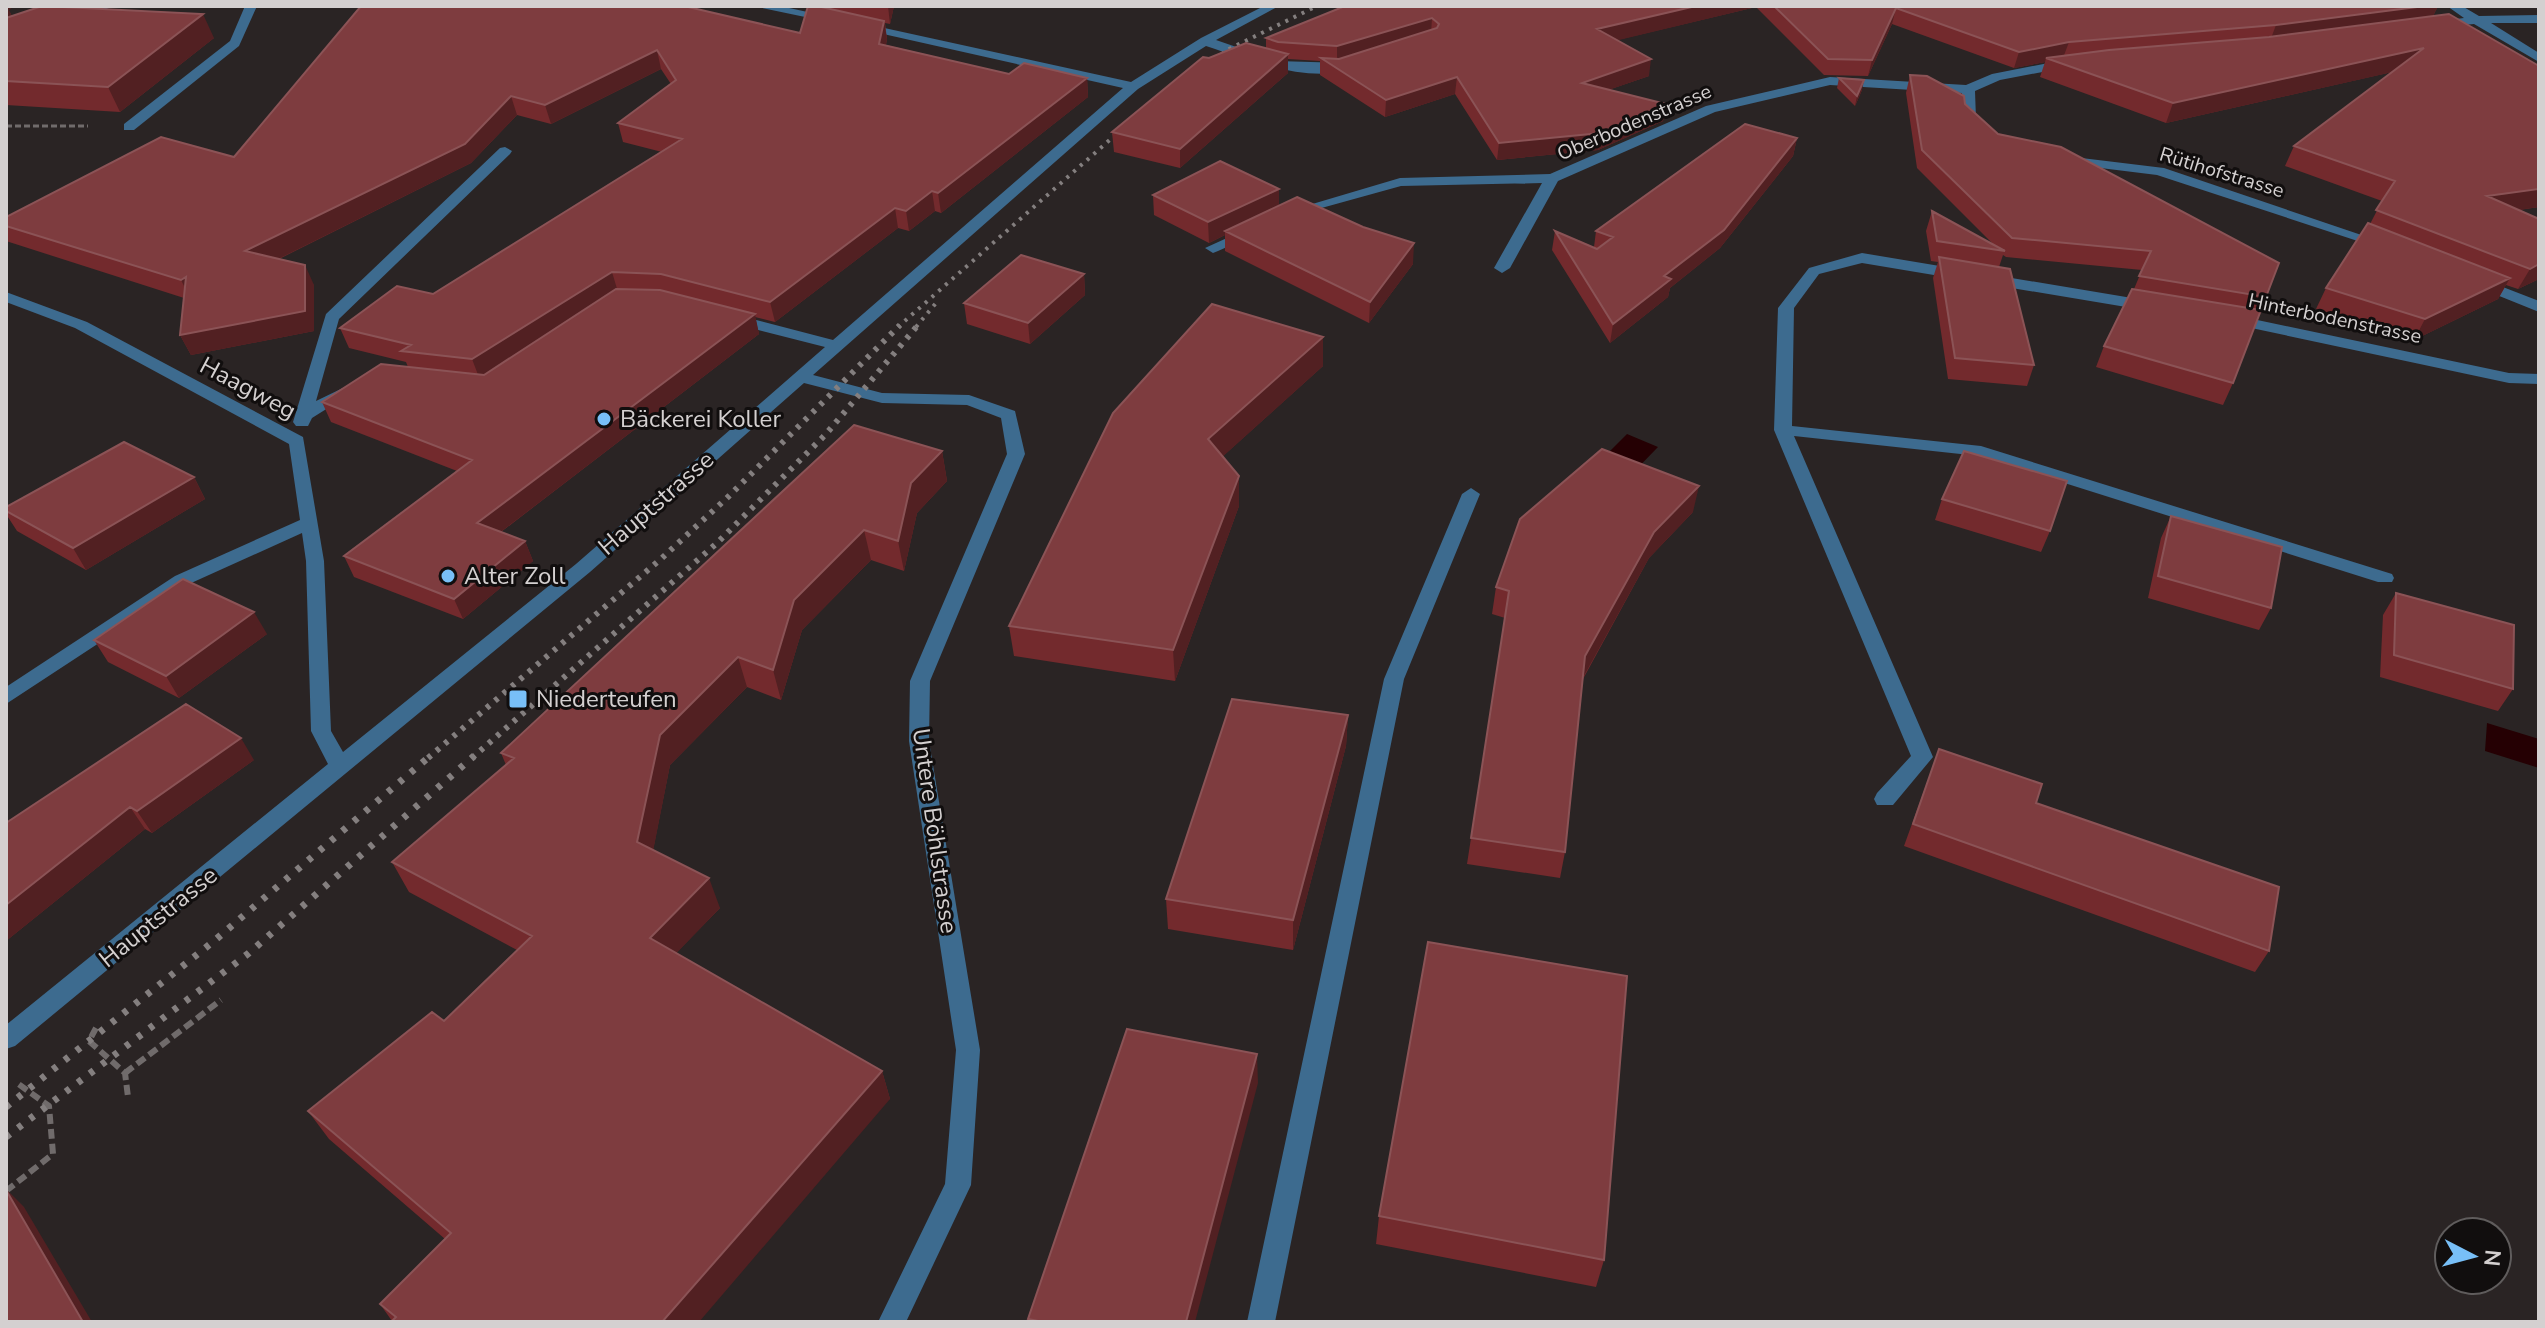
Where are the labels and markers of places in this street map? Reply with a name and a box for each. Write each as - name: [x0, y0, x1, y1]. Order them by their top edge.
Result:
- place label: Bäckerei Koller: [620, 403, 781, 435]
- marker: Bäckerei Koller: [595, 410, 613, 428]
- place label: Alter Zoll: [464, 560, 566, 592]
- marker: Alter Zoll: [439, 567, 457, 585]
- place label: Niederteufen: [536, 683, 677, 715]
- marker: Niederteufen: [507, 688, 529, 710]

